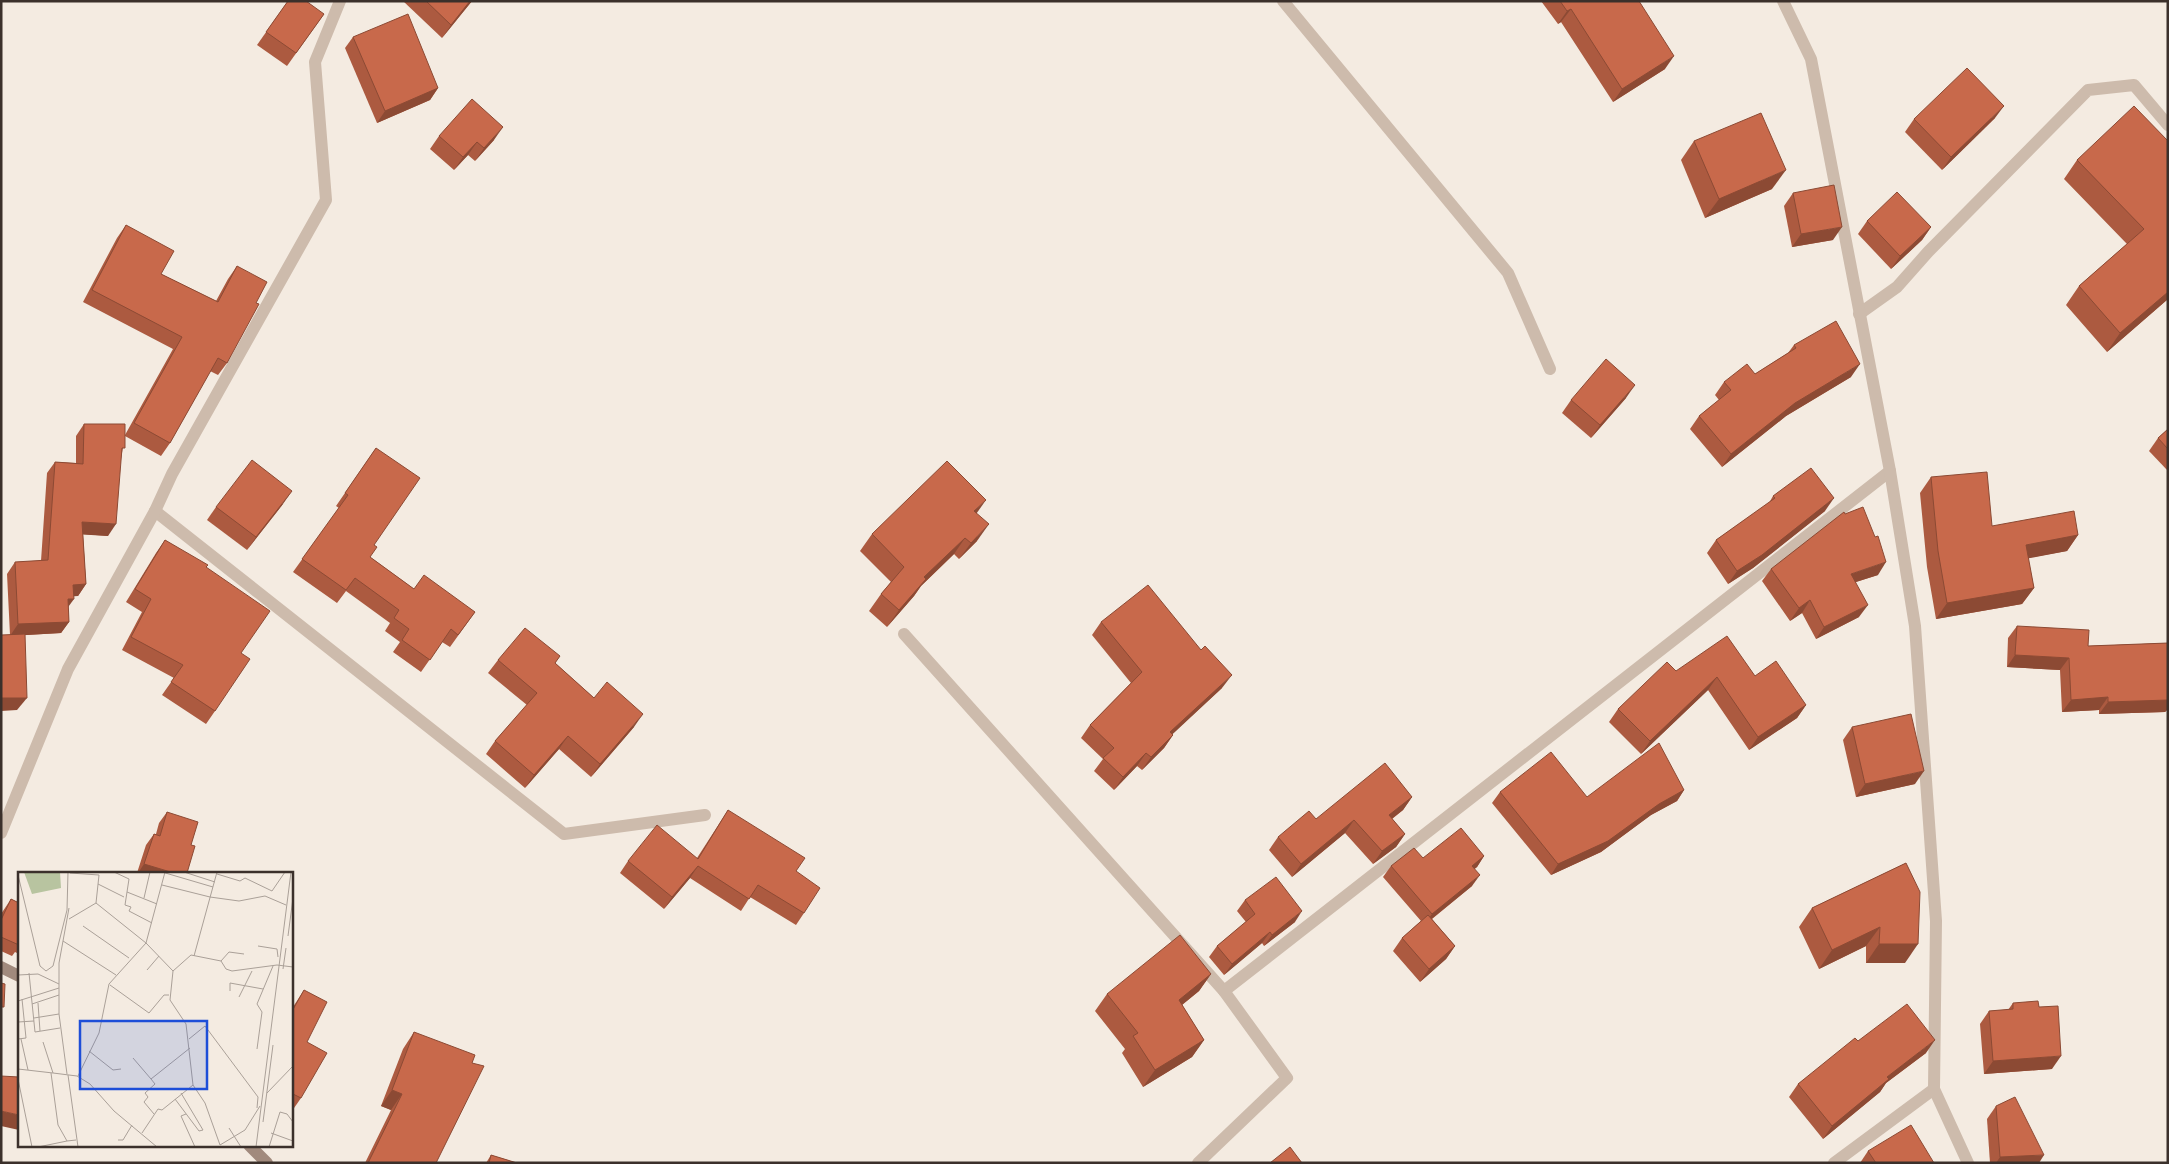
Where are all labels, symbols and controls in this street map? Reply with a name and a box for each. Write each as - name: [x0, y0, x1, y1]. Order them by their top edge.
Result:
- inset map: [18, 872, 292, 1146]

